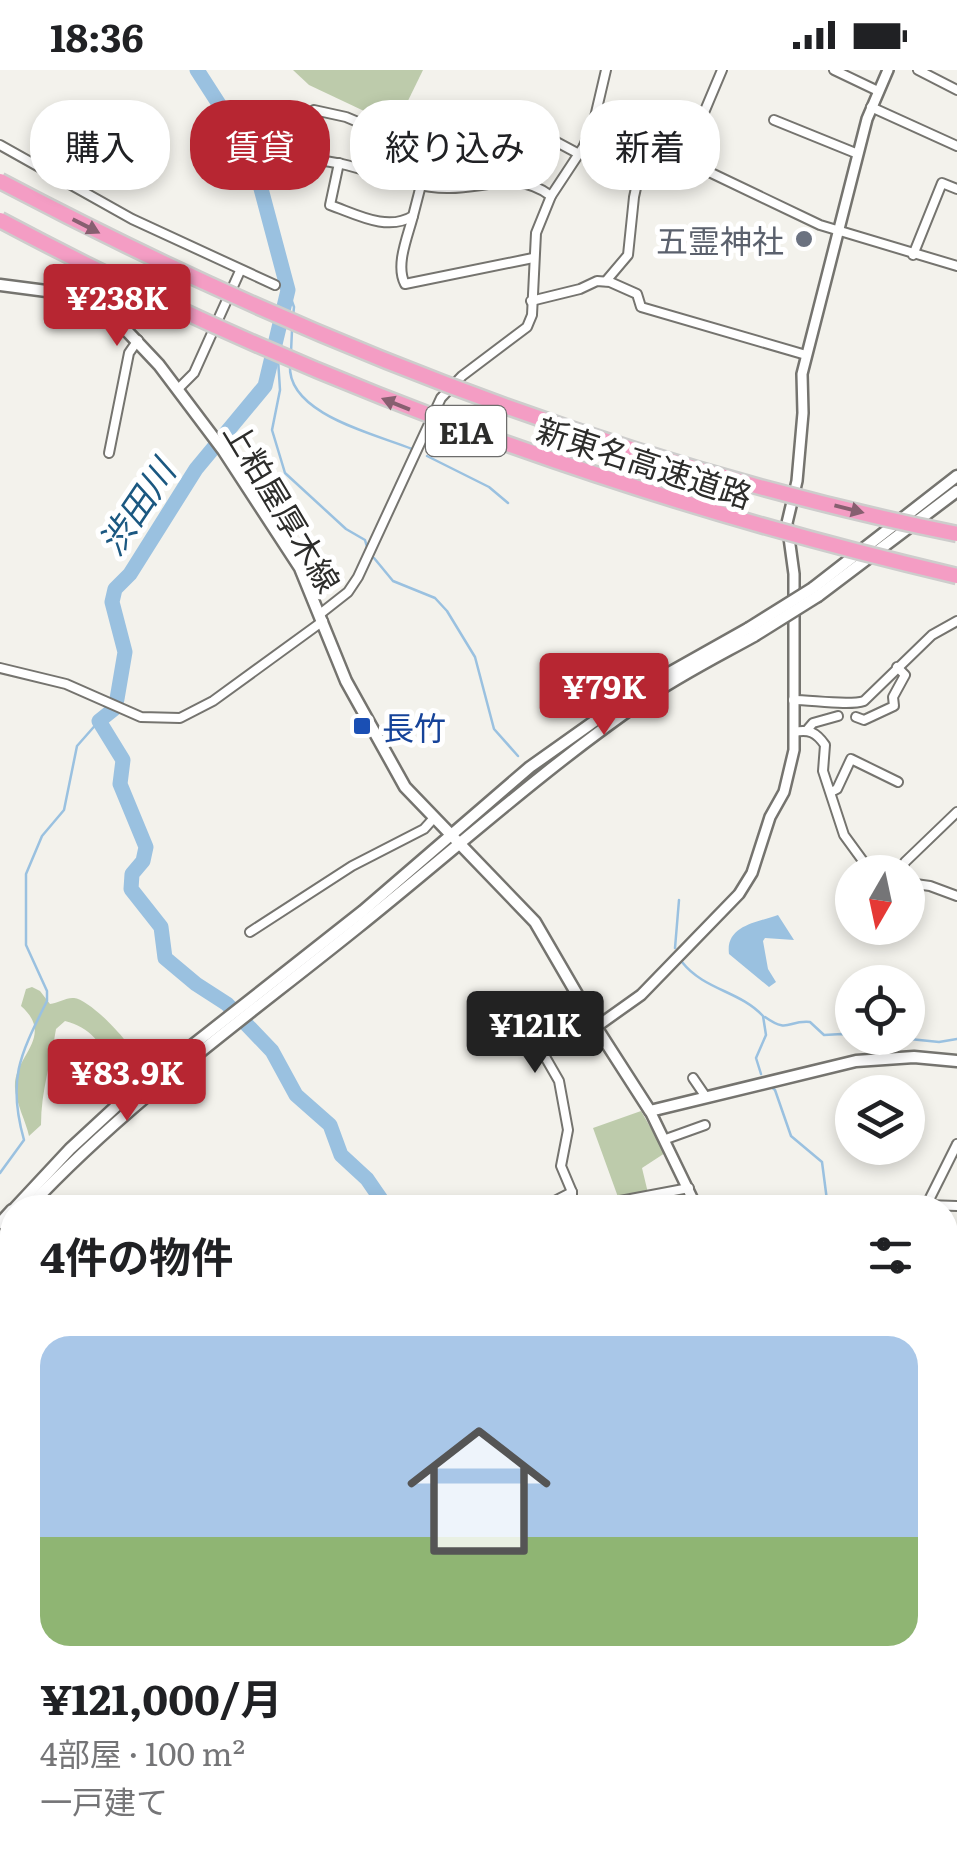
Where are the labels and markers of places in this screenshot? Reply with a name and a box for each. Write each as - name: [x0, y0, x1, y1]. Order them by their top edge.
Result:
- place label: 五霊神社: [656, 215, 784, 263]
- marker: 五霊神社: [793, 228, 815, 250]
- pin: ¥238K: [47, 264, 187, 349]
- pin: ¥79K: [545, 653, 663, 738]
- place label: 長竹: [382, 702, 446, 750]
- marker: 長竹: [351, 715, 373, 737]
- pin: ¥121K: [465, 991, 605, 1076]
- pin: ¥83.9K: [46, 1039, 208, 1124]

